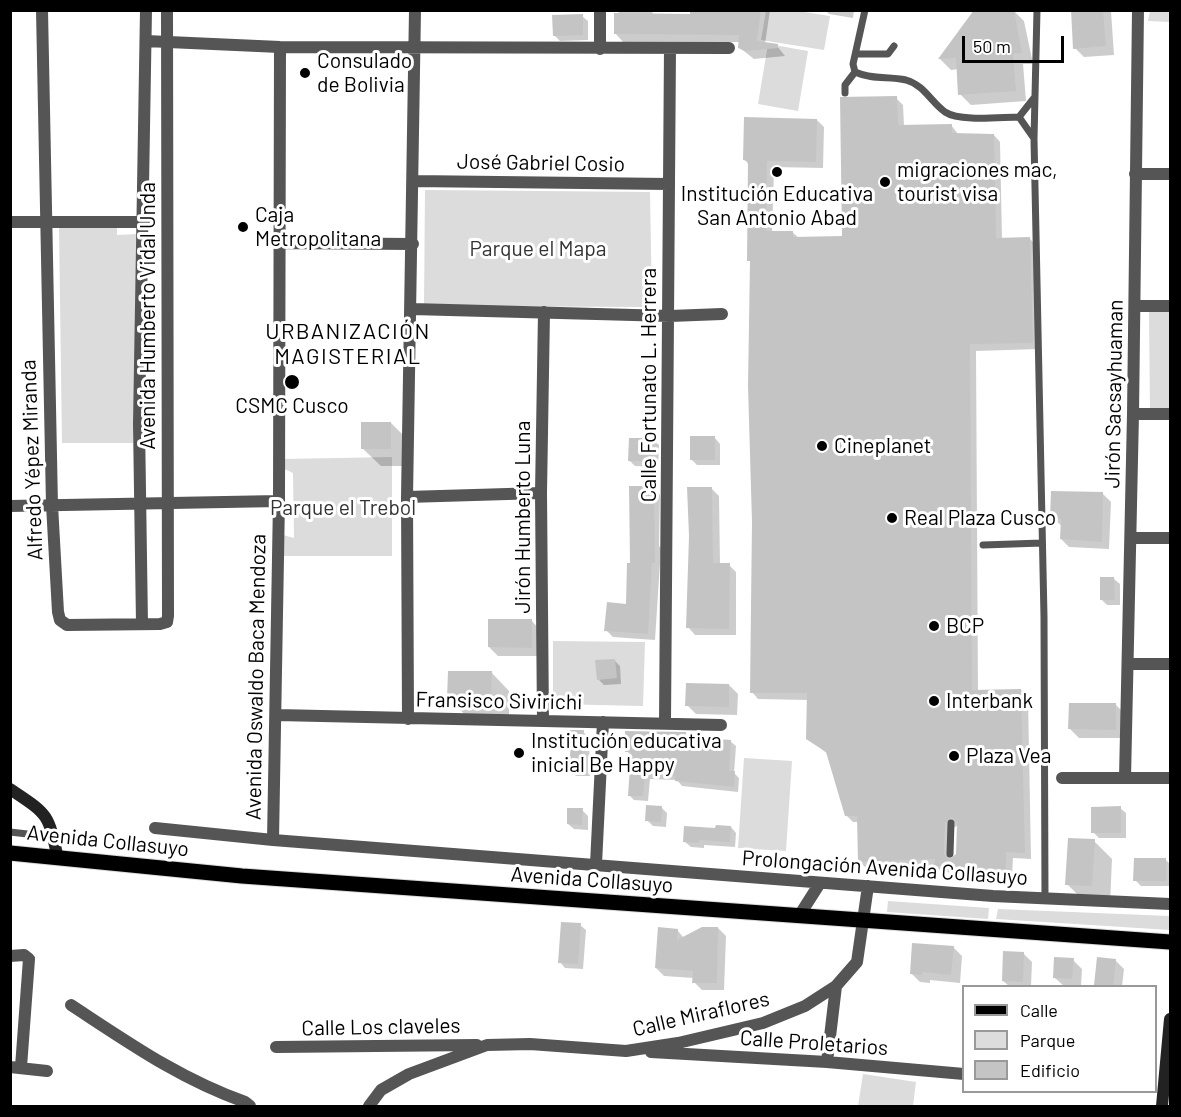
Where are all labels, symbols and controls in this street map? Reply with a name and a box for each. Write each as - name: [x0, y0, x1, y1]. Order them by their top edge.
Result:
- scale bar: [965, 24, 1067, 62]
- text: 50 m: [973, 35, 1011, 57]
- place label: Consulado de Bolivia: [317, 48, 412, 98]
- marker: Consulado de Bolivia: [298, 66, 312, 80]
- street label: José Gabriel Cosio: [457, 149, 625, 177]
- place label: migraciones mac, tourist visa: [897, 157, 1057, 207]
- marker: Institución Educativa San Antonio Abad: [770, 165, 784, 179]
- marker: migraciones mac, tourist visa: [878, 175, 892, 189]
- place label: Institución Educativa San Antonio Abad: [681, 181, 873, 231]
- street label: Avenida Humberto Vidal Unda: [135, 182, 161, 450]
- place label: Caja Metropolitana: [255, 202, 381, 252]
- marker: Caja Metropolitana: [236, 220, 250, 234]
- park label: Parque el Mapa: [469, 236, 607, 262]
- street label: Calle Fortunato L. Herrera: [636, 268, 662, 502]
- street label: Jirón Sacsayhuaman: [1100, 299, 1128, 489]
- district label: URBANIZACIÓN MAGISTERIAL: [265, 319, 431, 370]
- street label: Alfredo Yépez Miranda: [16, 359, 48, 561]
- marker: CSMC Cusco: [283, 373, 301, 391]
- place label: CSMC Cusco: [235, 393, 349, 419]
- street label: Jirón Humberto Luna: [510, 421, 536, 613]
- place label: Cineplanet: [834, 433, 931, 459]
- marker: Cineplanet: [815, 439, 829, 453]
- park label: Parque el Trebol: [270, 495, 416, 521]
- place label: Real Plaza Cusco: [904, 505, 1056, 531]
- marker: Real Plaza Cusco: [885, 511, 899, 525]
- street label: Avenida Oswaldo Baca Mendoza: [241, 534, 271, 820]
- place label: BCP: [946, 613, 984, 639]
- marker: BCP: [927, 619, 941, 633]
- street label: Fransisco Sivirichi: [415, 687, 583, 715]
- place label: Interbank: [946, 688, 1033, 714]
- marker: Interbank: [927, 694, 941, 708]
- place label: Institución educativa inicial Be Happy: [531, 728, 722, 778]
- place label: Plaza Vea: [966, 743, 1051, 769]
- marker: Institución educativa inicial Be Happy: [512, 746, 526, 760]
- marker: Plaza Vea: [947, 749, 961, 763]
- street label: Avenida Collasuyo: [26, 820, 190, 862]
- street label: Prolongación Avenida Collasuyo: [741, 845, 1029, 891]
- street label: Avenida Collasuyo: [510, 862, 674, 898]
- legend: [962, 985, 1157, 1093]
- street label: Calle Miraflores: [630, 986, 772, 1042]
- text: Calle: [1020, 999, 1058, 1021]
- street label: Calle Los claveles: [301, 1013, 461, 1041]
- street label: Calle Proletarios: [739, 1025, 889, 1061]
- text: Parque: [1020, 1029, 1075, 1051]
- text: Edificio: [1020, 1059, 1080, 1081]

